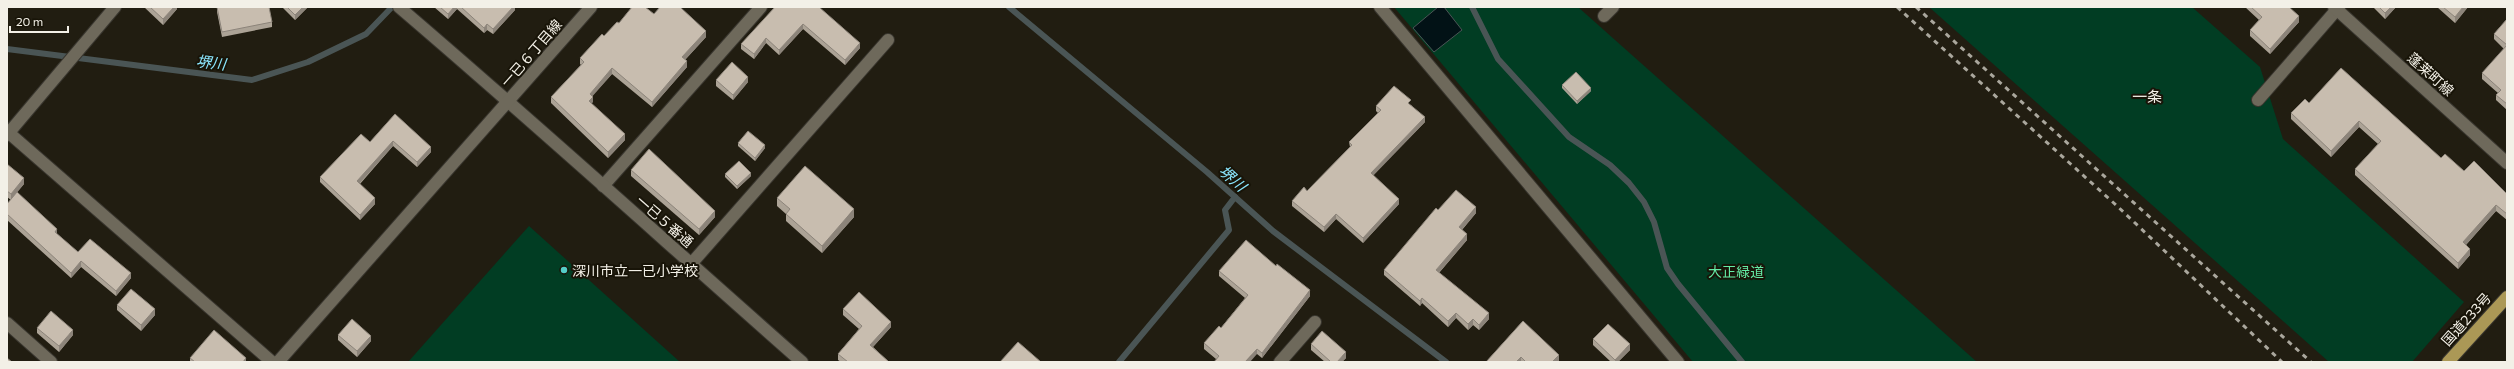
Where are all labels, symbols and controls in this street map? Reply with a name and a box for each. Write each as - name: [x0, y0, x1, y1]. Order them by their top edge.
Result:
- scale bar: [10, 8, 68, 34]
- text: 20 m: [16, 14, 43, 28]
- street label: 一已６丁目線: [497, 16, 565, 90]
- street label: 蓬莱町線: [2405, 49, 2457, 99]
- water label: 堺川: [195, 51, 229, 73]
- district label: 一条: [2132, 87, 2162, 105]
- water label: 堺川: [1216, 161, 1252, 196]
- street label: 一已５番通: [633, 192, 697, 250]
- place label: 深川市立一已小学校: [572, 262, 698, 279]
- park label: 大正緑道: [1708, 263, 1764, 280]
- marker: 深川市立一已小学校: [559, 265, 569, 275]
- street label: 国道233号: [2438, 289, 2494, 349]

